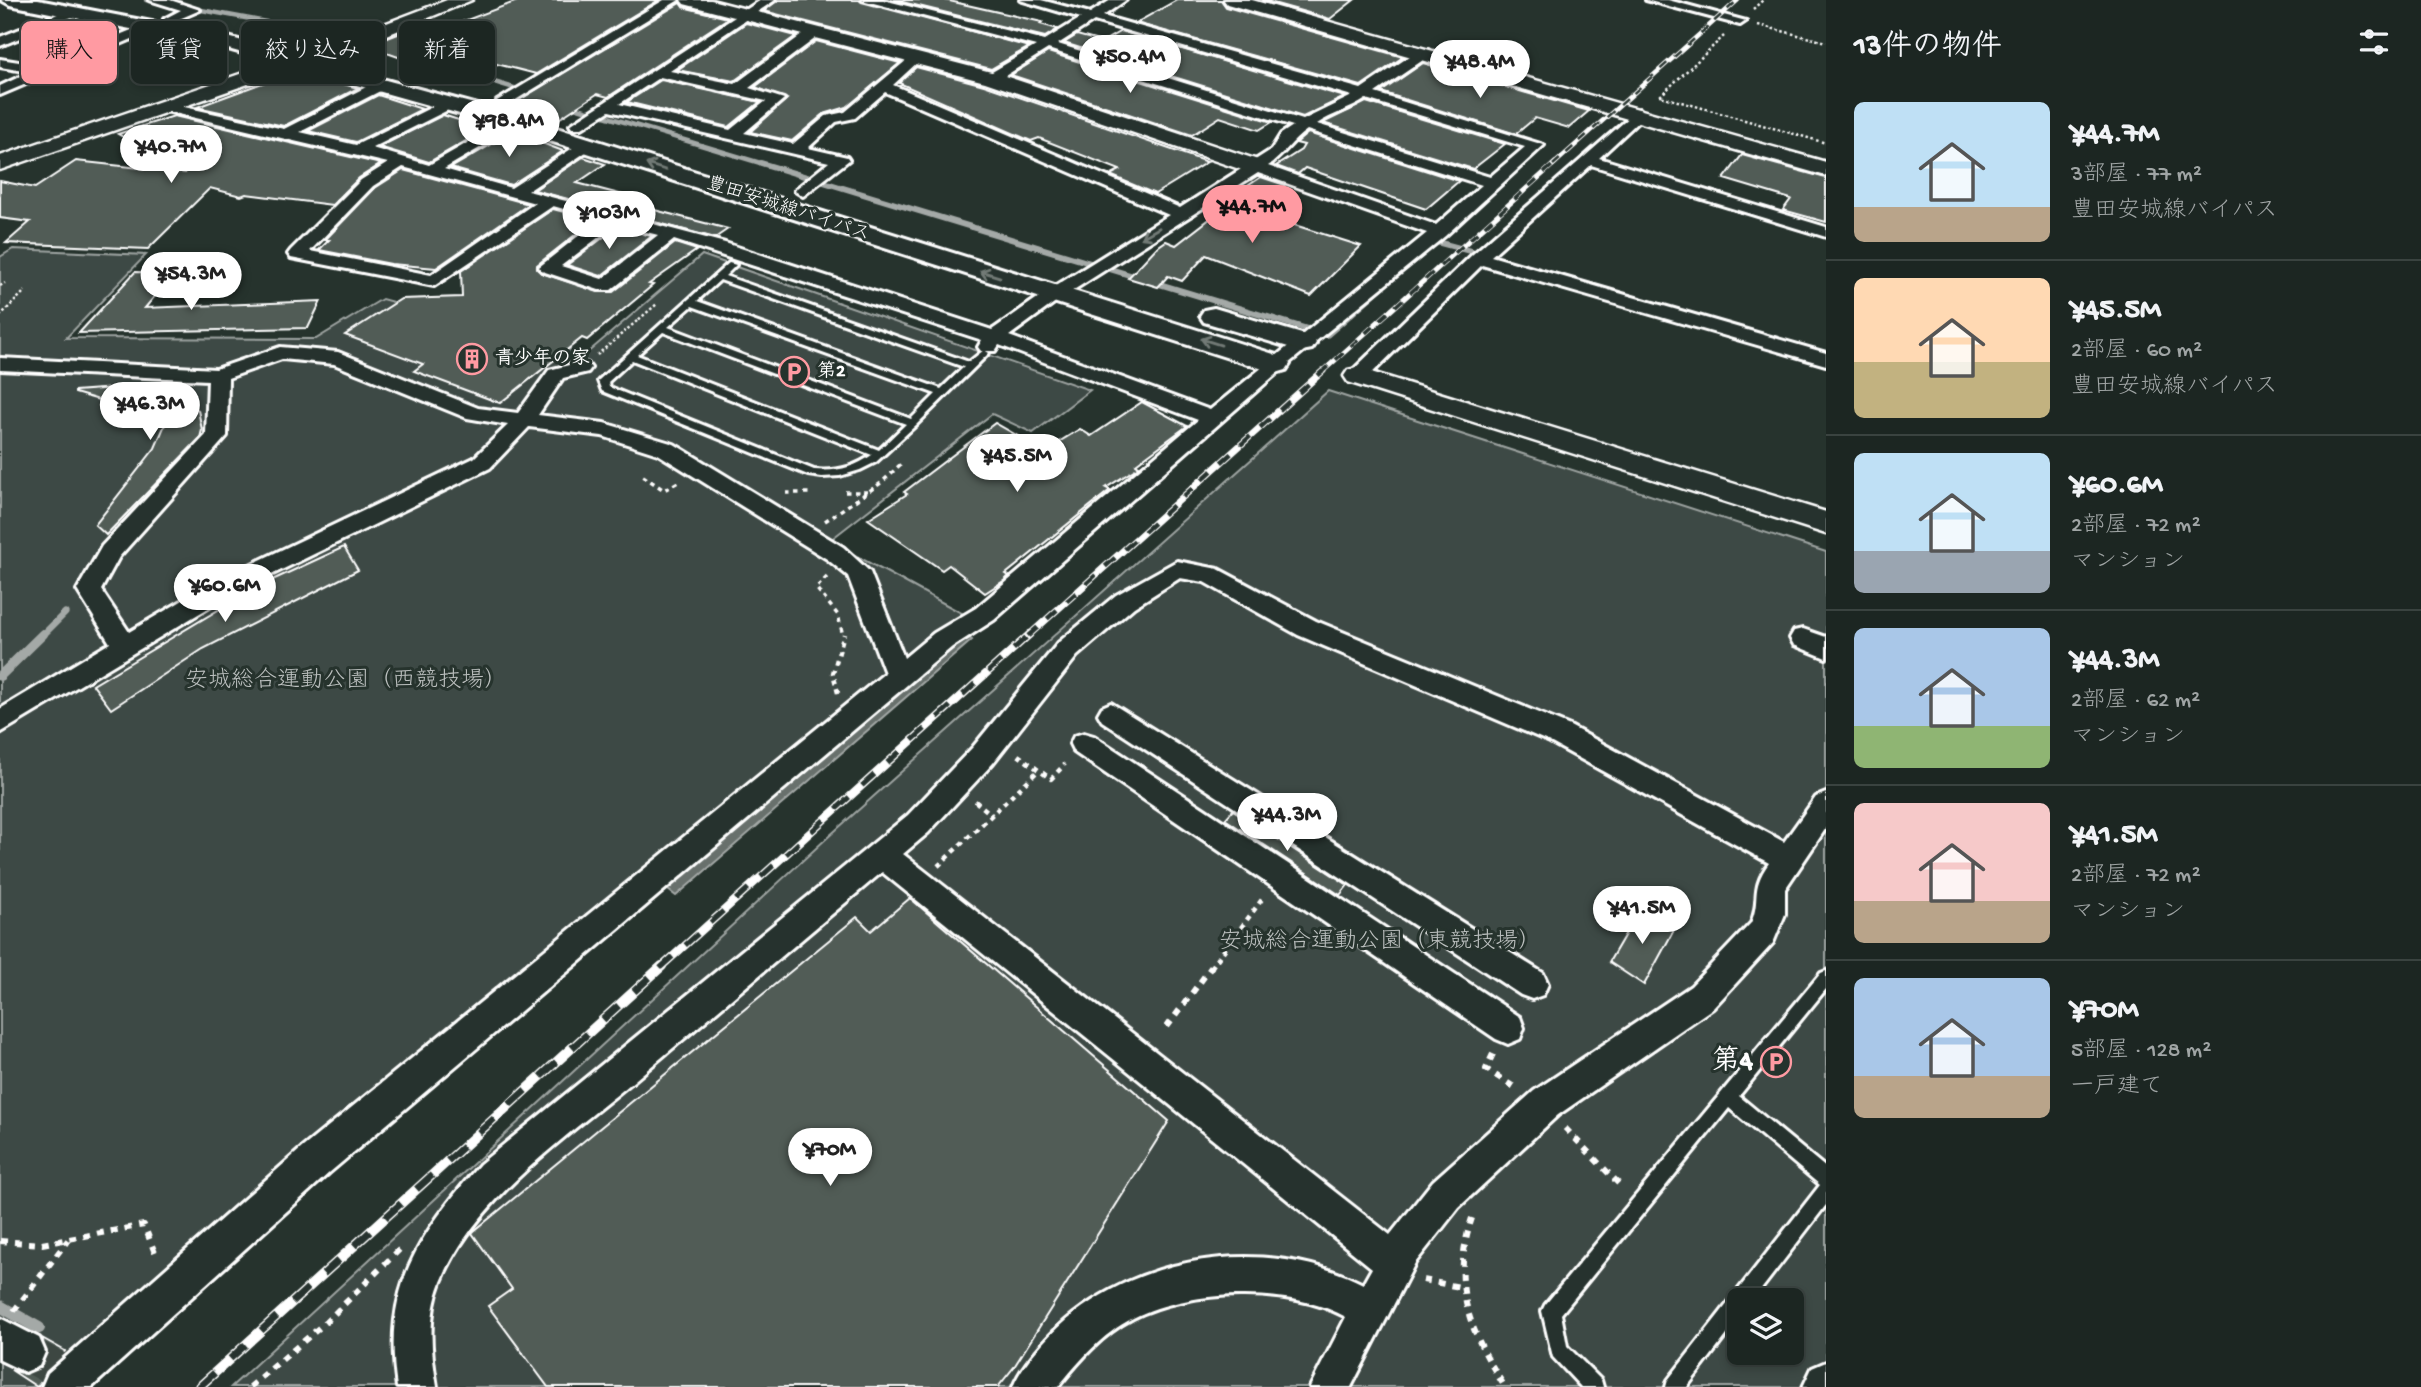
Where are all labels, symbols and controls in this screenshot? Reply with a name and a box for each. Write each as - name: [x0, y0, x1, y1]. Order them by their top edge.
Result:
- chip: 購入: [21, 21, 117, 84]
- chip: 賃貸: [131, 21, 227, 84]
- chip: 絞り込み: [241, 21, 385, 84]
- chip: 新着: [399, 21, 495, 84]
- icon: filters: [2355, 23, 2393, 61]
- text: 13件の物件: [1854, 31, 2002, 66]
- pin: ¥50.4M: [1073, 36, 1187, 95]
- pin: ¥48.4M: [1423, 41, 1537, 100]
- text: ¥50.4M: [1095, 44, 1165, 71]
- text: ¥48.4M: [1446, 49, 1514, 76]
- pin: ¥98.4M: [452, 100, 566, 159]
- text: ¥98.4M: [475, 108, 543, 135]
- text: ¥44.7M: [2071, 118, 2159, 153]
- pin: ¥40.7M: [114, 125, 228, 185]
- icon: home: [1910, 130, 1994, 214]
- text: ¥40.7M: [136, 134, 206, 161]
- one-way arrow: [646, 159, 668, 172]
- text: 3部屋 · 77 m²: [2071, 162, 2202, 189]
- street label: 豊田安城線バイパス: [703, 172, 873, 247]
- pin: ¥44.7M: [1195, 186, 1309, 245]
- pin: ¥103M: [560, 191, 658, 251]
- text: ¥44.7M: [1218, 194, 1286, 221]
- text: 豊田安城線バイパス: [2071, 198, 2278, 225]
- text: ¥103M: [579, 200, 639, 227]
- one-way arrow: [1141, 226, 1161, 240]
- pin: ¥54.3M: [134, 252, 248, 312]
- text: ¥54.3M: [157, 261, 225, 288]
- one-way arrow: [979, 266, 1001, 279]
- text: ¥45.5M: [2071, 294, 2161, 329]
- icon: home: [1910, 306, 1994, 390]
- one-way arrow: [1201, 335, 1223, 348]
- text: 2部屋 · 60 m²: [2071, 338, 2202, 365]
- building icon: 青少年の家: [455, 342, 489, 376]
- place label: 青少年の家: [495, 347, 590, 371]
- parking icon: 第2: [777, 355, 811, 389]
- place label: 第2: [817, 360, 846, 384]
- text: 豊田安城線バイパス: [2071, 374, 2278, 401]
- pin: ¥46.3M: [93, 382, 207, 442]
- text: ¥46.3M: [116, 391, 184, 418]
- pin: ¥45.5M: [960, 434, 1074, 494]
- text: ¥45.5M: [983, 443, 1051, 470]
- text: ¥60.6M: [2071, 469, 2163, 504]
- icon: home: [1910, 481, 1994, 565]
- text: 2部屋 · 72 m²: [2071, 513, 2201, 540]
- text: マンション: [2071, 549, 2185, 576]
- pin: ¥60.6M: [168, 564, 282, 624]
- text: ¥60.6M: [190, 573, 260, 600]
- text: ¥44.3M: [2071, 644, 2159, 679]
- icon: home: [1910, 656, 1994, 740]
- park label: 安城総合運動公園（西競技場）: [185, 667, 507, 695]
- text: 2部屋 · 62 m²: [2071, 688, 2200, 715]
- text: マンション: [2071, 724, 2185, 751]
- pin: ¥44.3M: [1230, 794, 1344, 853]
- text: ¥44.3M: [1253, 802, 1321, 829]
- text: ¥41.5M: [2071, 819, 2157, 854]
- icon: home: [1910, 831, 1994, 915]
- text: 2部屋 · 72 m²: [2071, 863, 2201, 890]
- pin: ¥41.5M: [1585, 886, 1699, 946]
- text: ¥41.5M: [1609, 895, 1675, 922]
- text: マンション: [2071, 899, 2185, 926]
- park label: 安城総合運動公園（東競技場）: [1219, 928, 1541, 956]
- text: ¥70M: [2071, 994, 2138, 1029]
- icon: home: [1910, 1006, 1994, 1090]
- text: 5部屋 · 128 m²: [2071, 1038, 2211, 1065]
- place label: 第4: [1712, 1045, 1754, 1079]
- parking icon: 第4: [1759, 1045, 1793, 1079]
- text: 一戸建て: [2071, 1074, 2163, 1101]
- pin: ¥70M: [789, 1128, 871, 1188]
- text: ¥70M: [804, 1137, 856, 1164]
- map controls: [1727, 1288, 1804, 1365]
- button: layers: [1727, 1288, 1804, 1365]

